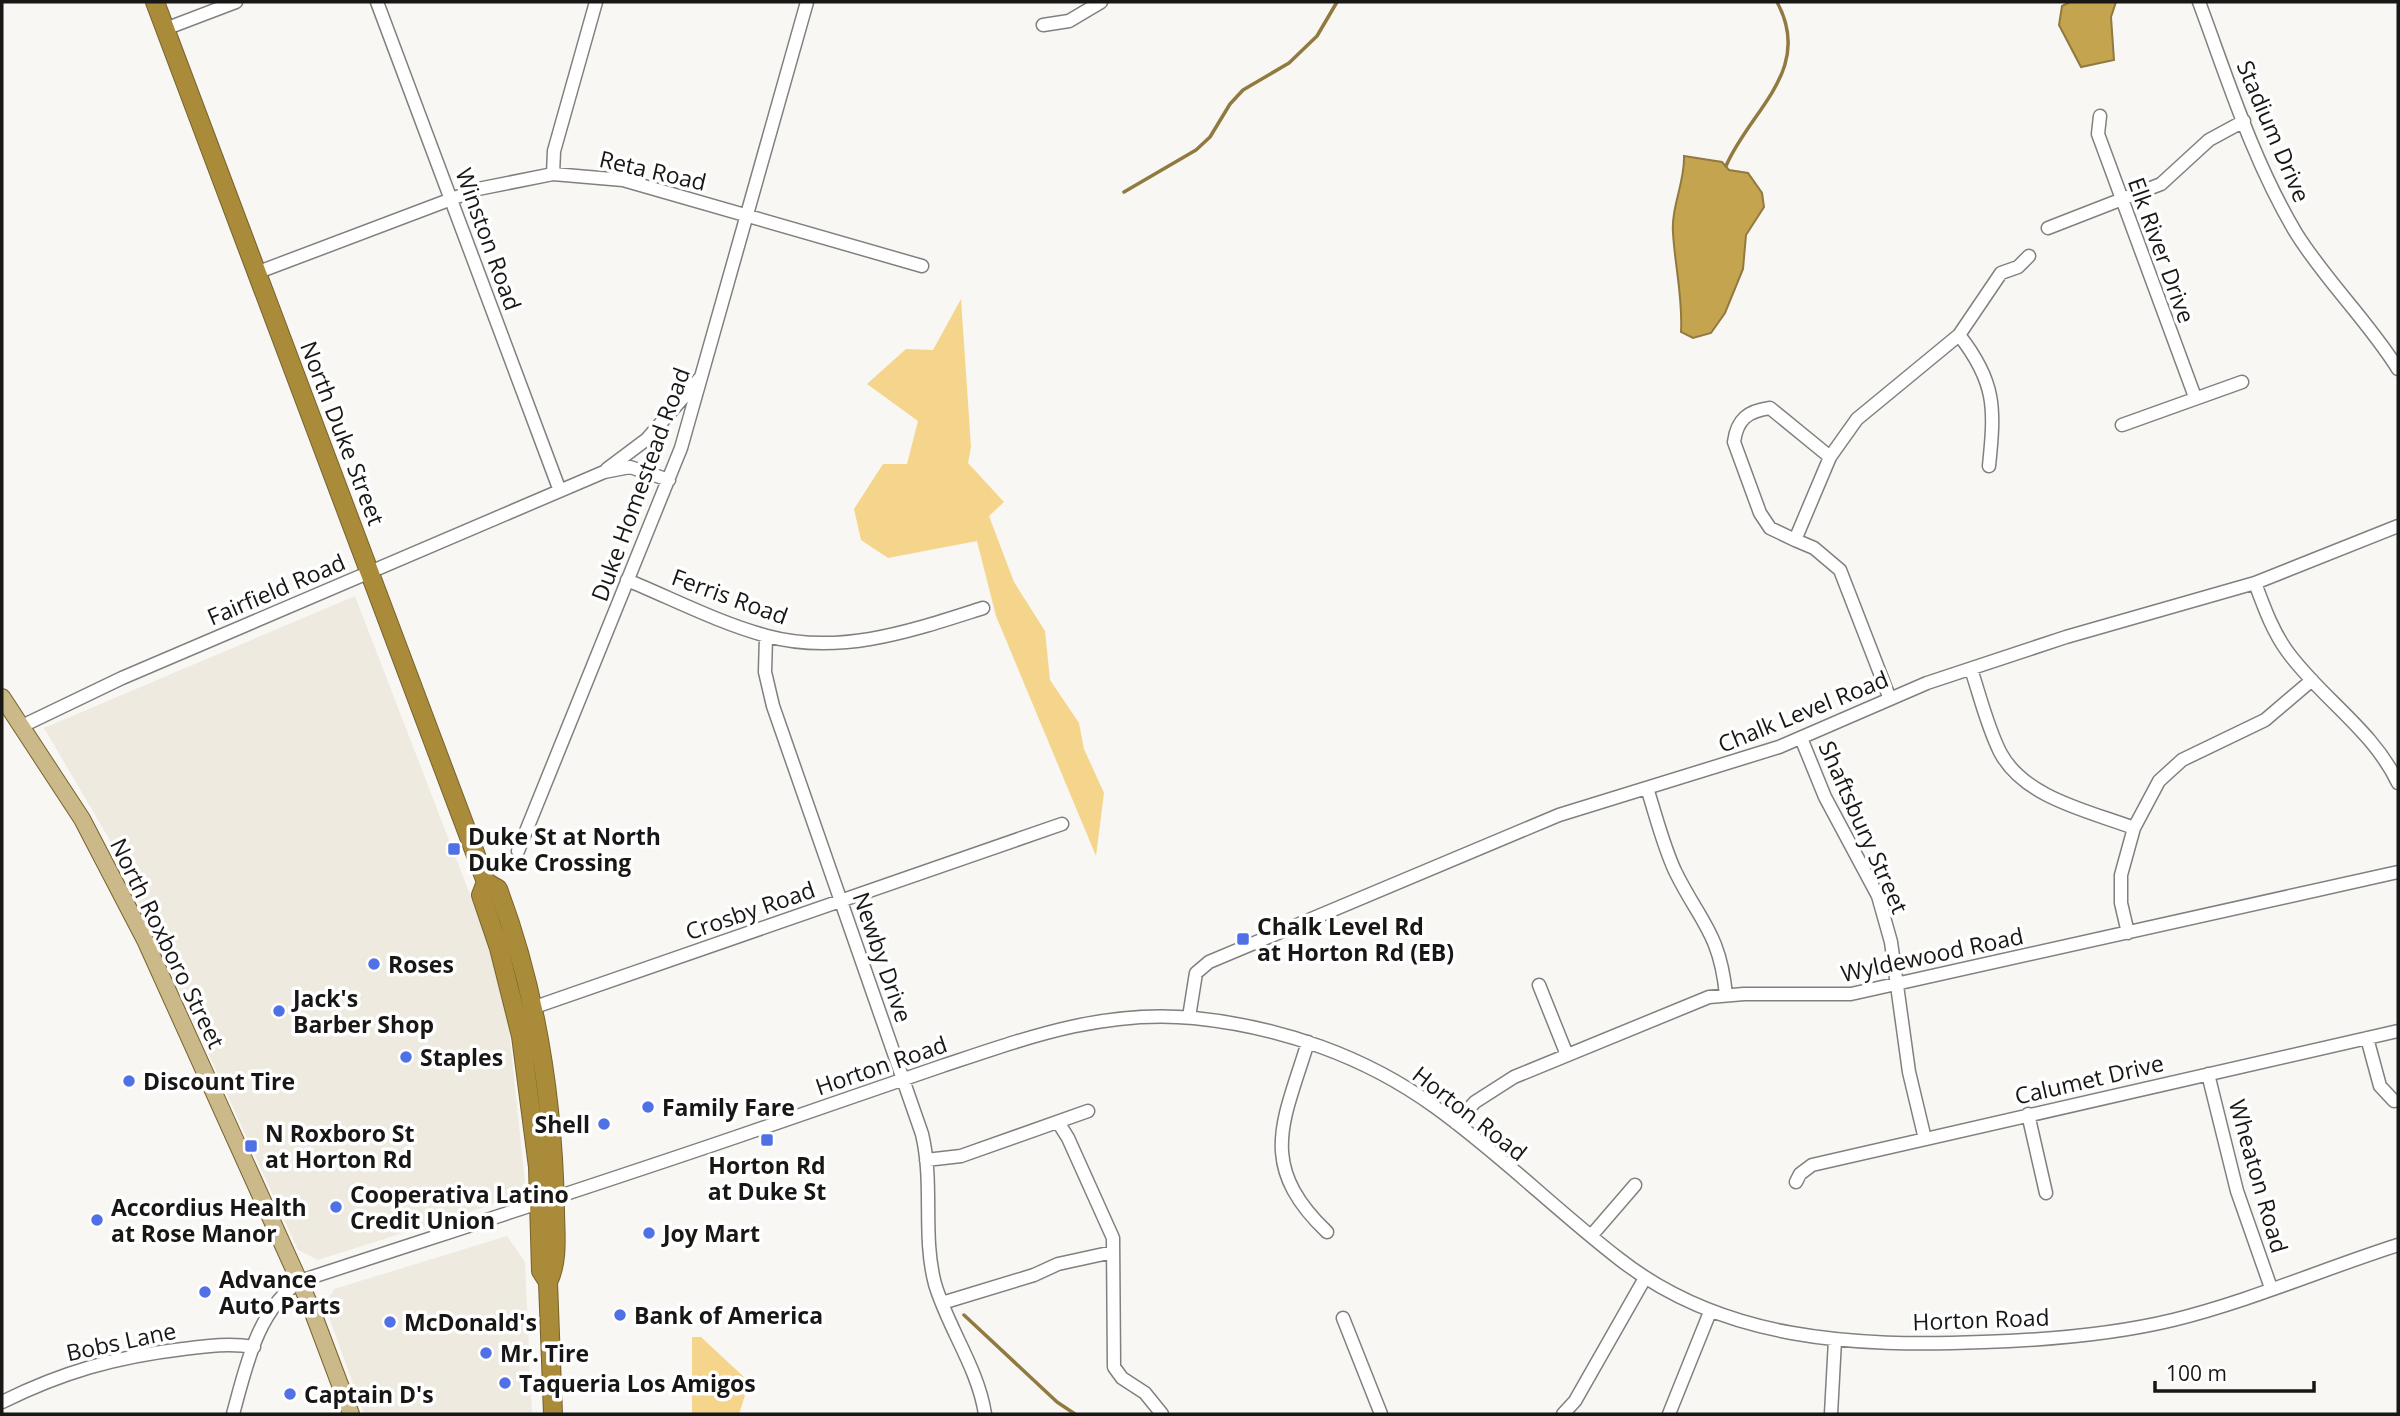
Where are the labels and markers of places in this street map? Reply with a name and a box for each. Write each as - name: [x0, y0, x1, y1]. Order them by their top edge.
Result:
- place label: Duke St at North Duke Crossing: [468, 820, 661, 878]
- marker: Duke St at North Duke Crossing: [446, 841, 462, 857]
- place label: Chalk Level Rd at Horton Rd (EB): [1257, 910, 1454, 968]
- marker: Chalk Level Rd at Horton Rd (EB): [1235, 931, 1251, 947]
- place label: Roses: [388, 948, 454, 980]
- marker: Roses: [366, 956, 382, 972]
- place label: Jack's Barber Shop: [291, 982, 434, 1040]
- marker: Jack's Barber Shop: [271, 1003, 287, 1019]
- place label: Staples: [420, 1041, 503, 1073]
- marker: Staples: [398, 1049, 414, 1065]
- place label: Discount Tire: [143, 1065, 295, 1097]
- marker: Discount Tire: [121, 1073, 137, 1089]
- place label: Family Fare: [662, 1091, 795, 1123]
- marker: Family Fare: [640, 1099, 656, 1115]
- place label: Shell: [535, 1108, 590, 1140]
- marker: Shell: [596, 1116, 612, 1132]
- place label: N Roxboro St at Horton Rd: [265, 1117, 415, 1175]
- marker: Horton Rd at Duke St: [759, 1132, 775, 1148]
- marker: N Roxboro St at Horton Rd: [243, 1138, 259, 1154]
- place label: Horton Rd at Duke St: [708, 1149, 826, 1207]
- place label: Cooperativa Latino Credit Union: [350, 1178, 569, 1236]
- place label: Accordius Health at Rose Manor: [111, 1191, 307, 1249]
- marker: Cooperativa Latino Credit Union: [328, 1199, 344, 1215]
- marker: Accordius Health at Rose Manor: [89, 1212, 105, 1228]
- place label: Joy Mart: [661, 1217, 760, 1249]
- marker: Joy Mart: [641, 1225, 657, 1241]
- place label: Advance Auto Parts: [219, 1263, 340, 1321]
- marker: Advance Auto Parts: [197, 1284, 213, 1300]
- place label: Bank of America: [634, 1299, 823, 1331]
- place label: McDonald's: [404, 1306, 537, 1338]
- marker: Bank of America: [612, 1307, 628, 1323]
- marker: McDonald's: [382, 1314, 398, 1330]
- place label: Mr. Tire: [500, 1337, 589, 1369]
- marker: Mr. Tire: [478, 1345, 494, 1361]
- place label: Taqueria Los Amigos: [519, 1367, 756, 1399]
- marker: Taqueria Los Amigos: [497, 1375, 513, 1391]
- place label: Captain D's: [304, 1378, 434, 1410]
- marker: Captain D's: [282, 1386, 298, 1402]

